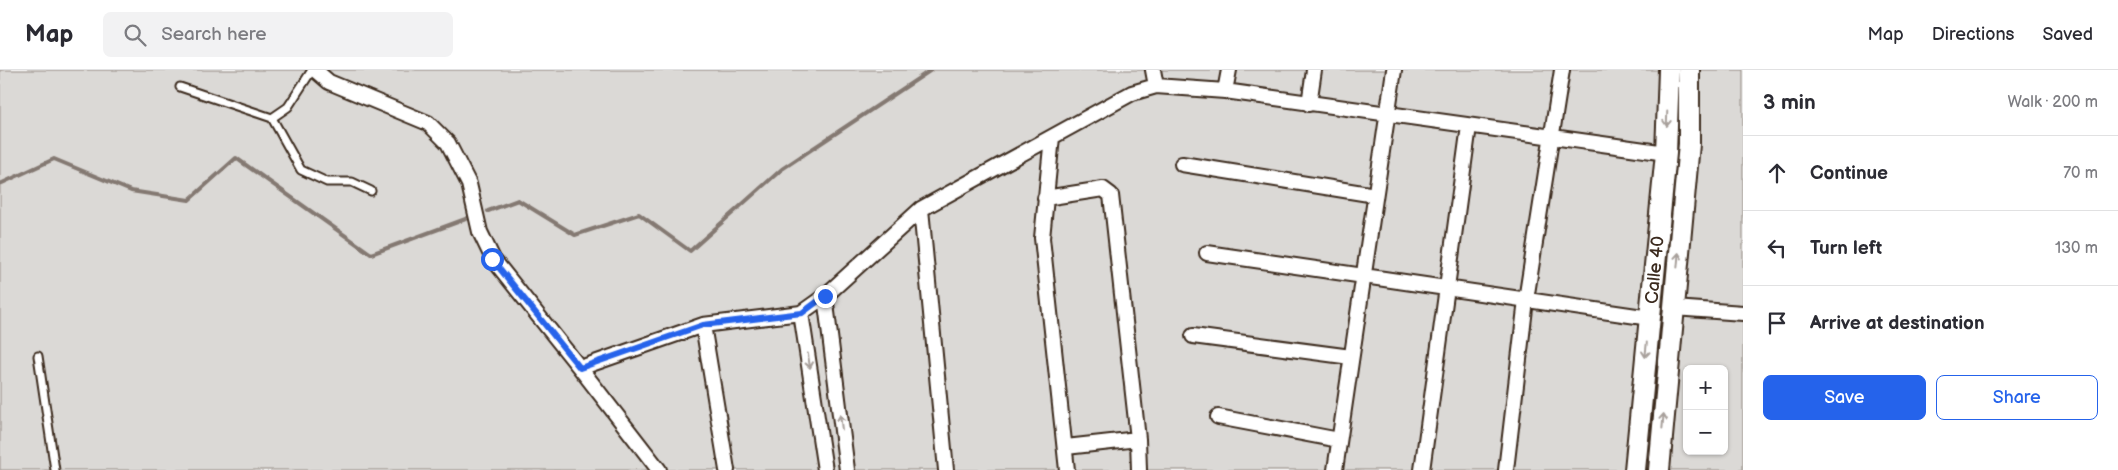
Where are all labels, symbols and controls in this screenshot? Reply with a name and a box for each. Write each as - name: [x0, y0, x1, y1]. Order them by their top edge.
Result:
- search box: [103, 12, 453, 57]
- text: Map: [25, 20, 73, 49]
- icon: search: [121, 21, 149, 49]
- text: Search here: [161, 23, 267, 46]
- text: Map: [1868, 24, 1904, 45]
- text: Directions: [1932, 24, 2014, 45]
- text: Saved: [2042, 24, 2093, 45]
- text: 3 min: [1763, 90, 1816, 115]
- text: Walk · 200 m: [2008, 93, 2098, 112]
- one-way arrow: [1663, 110, 1672, 126]
- icon: ahead: [1763, 159, 1791, 187]
- text: Continue: [1810, 162, 1888, 185]
- text: 70 m: [2063, 164, 2098, 183]
- icon: left: [1763, 234, 1791, 262]
- street label: Calle 40: [1641, 235, 1668, 305]
- text: Turn left: [1810, 237, 1882, 260]
- text: 130 m: [2055, 239, 2098, 258]
- route start: [481, 248, 504, 271]
- one-way arrow: [1674, 252, 1683, 268]
- route end: [814, 285, 837, 308]
- icon: arrive: [1763, 309, 1791, 337]
- text: Arrive at destination: [1810, 312, 1985, 335]
- one-way arrow: [1642, 342, 1651, 358]
- one-way arrow: [804, 353, 814, 369]
- map controls: [1683, 365, 1728, 455]
- button: +: [1683, 365, 1728, 410]
- button: Save: [1763, 375, 1926, 420]
- button: Share: [1936, 375, 2098, 420]
- button: −: [1683, 410, 1728, 455]
- one-way arrow: [836, 414, 846, 430]
- one-way arrow: [1658, 414, 1668, 430]

